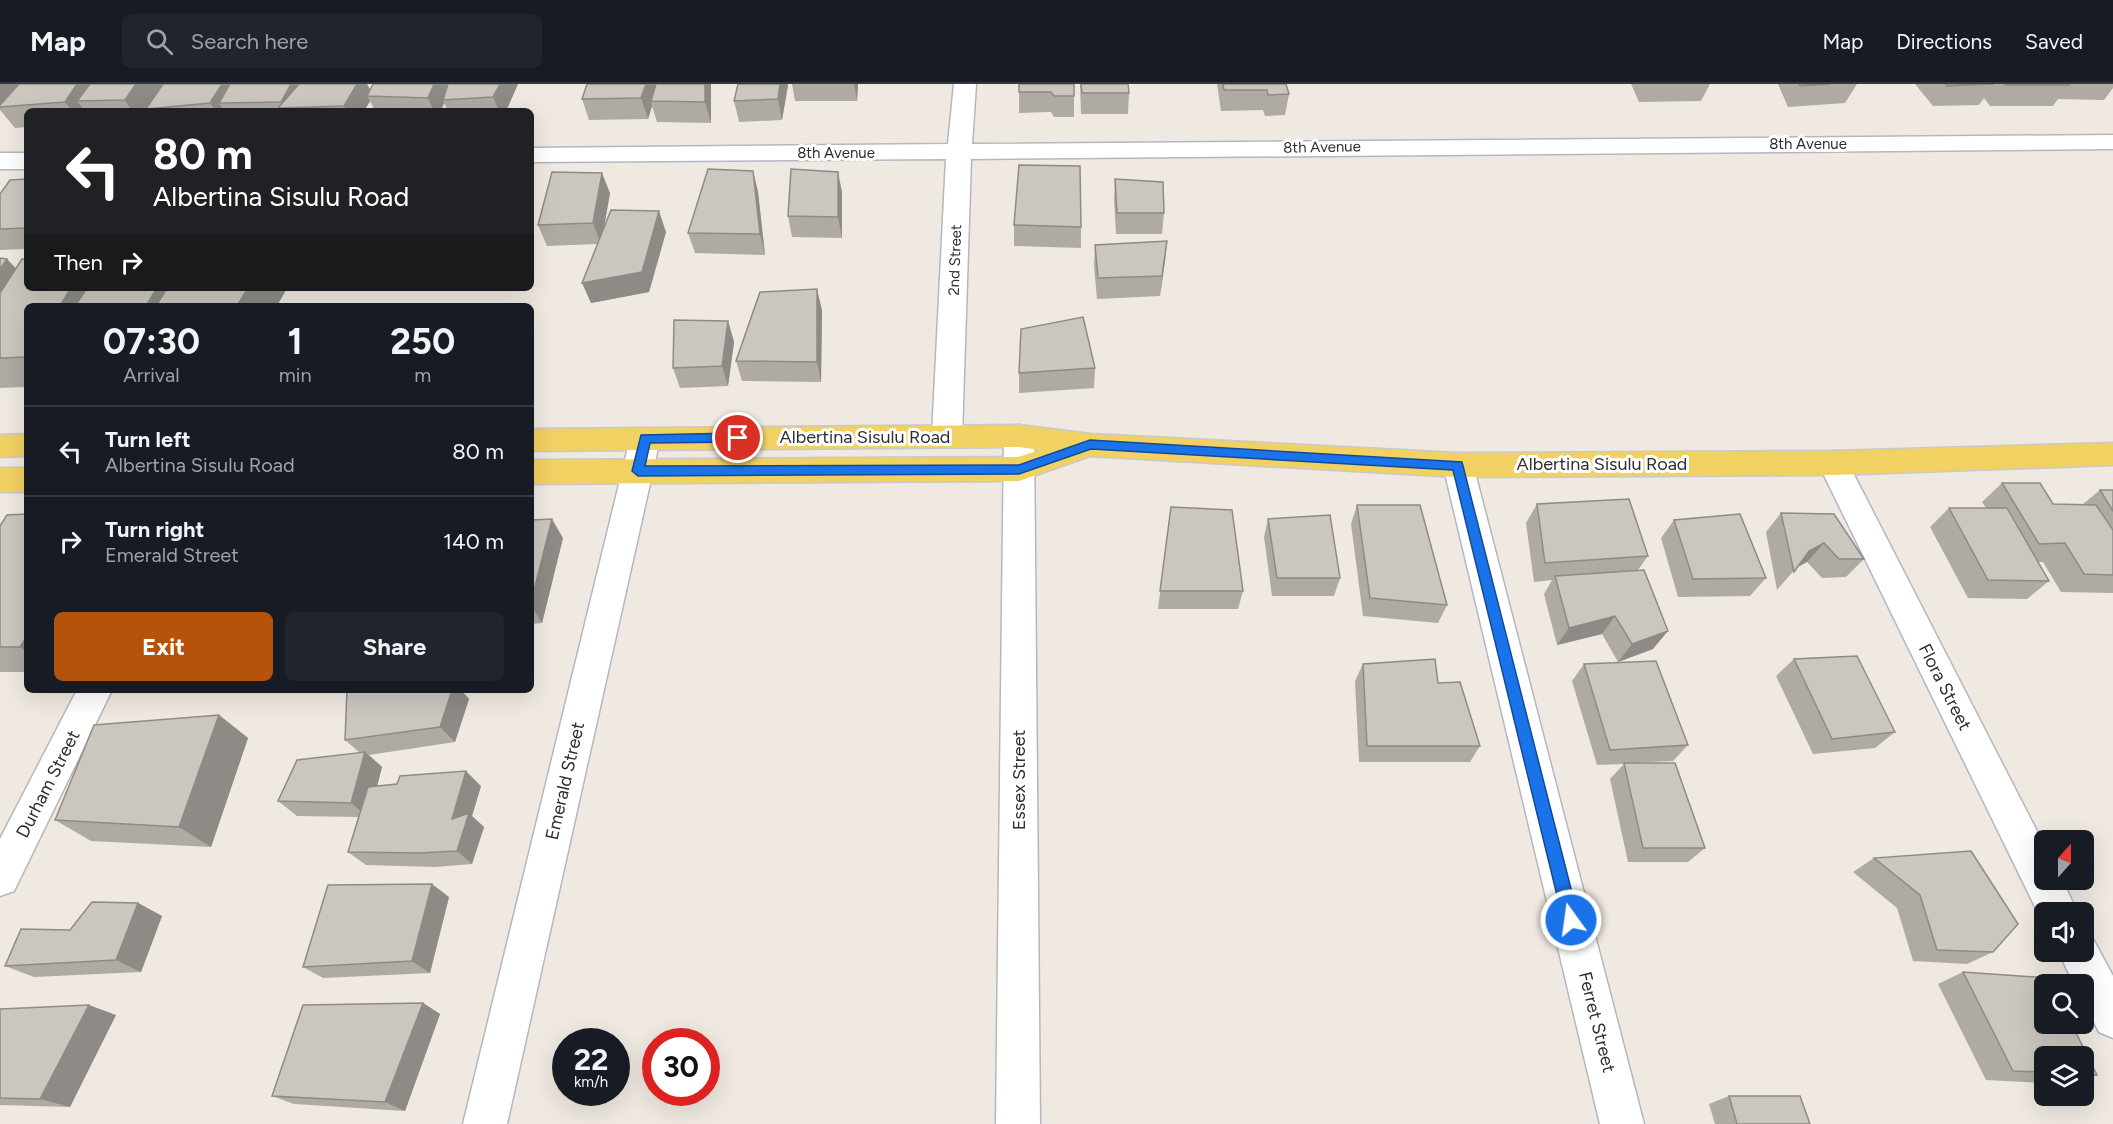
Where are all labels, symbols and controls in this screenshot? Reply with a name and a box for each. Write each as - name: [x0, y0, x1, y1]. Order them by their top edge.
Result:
- search box: [122, 14, 542, 68]
- text: Map: [30, 24, 86, 58]
- icon: search: [143, 25, 176, 58]
- text: Search here: [191, 28, 308, 55]
- text: Map: [1822, 29, 1863, 54]
- text: Directions: [1896, 29, 1992, 54]
- text: Saved: [2025, 29, 2083, 54]
- text: 80 m: [153, 129, 253, 180]
- icon: left: [54, 132, 132, 210]
- street label: 8th Avenue: [1769, 135, 1847, 153]
- street label: 8th Avenue: [1283, 137, 1361, 157]
- street label: 8th Avenue: [797, 144, 875, 162]
- text: Albertina Sisulu Road: [153, 180, 409, 213]
- street label: 2nd Street: [945, 224, 965, 296]
- icon: right: [115, 246, 148, 279]
- text: Then: [54, 249, 103, 276]
- text: 07:30: [103, 320, 200, 363]
- text: 1: [288, 320, 303, 363]
- text: 250: [390, 320, 455, 363]
- text: Arrival: [123, 363, 180, 387]
- text: min: [279, 363, 312, 387]
- text: m: [414, 363, 431, 387]
- pin: [712, 412, 763, 463]
- icon: arrive: [721, 421, 754, 454]
- text: Turn left: [105, 426, 191, 453]
- street label: Albertina Sisulu Road: [780, 426, 950, 448]
- icon: left: [54, 435, 87, 468]
- text: 80 m: [452, 438, 504, 465]
- text: Albertina Sisulu Road: [105, 453, 295, 477]
- street label: Albertina Sisulu Road: [1517, 453, 1687, 475]
- text: Turn right: [105, 516, 204, 543]
- icon: right: [54, 525, 87, 558]
- text: 140 m: [443, 528, 504, 555]
- text: Emerald Street: [105, 543, 239, 567]
- button: Exit: [54, 612, 273, 681]
- button: Share: [285, 612, 504, 681]
- street label: Flora Street: [1914, 640, 1976, 734]
- street label: Emerald Street: [541, 720, 589, 842]
- street label: Durham Street: [11, 726, 85, 842]
- street label: Essex Street: [1008, 730, 1030, 830]
- north arrow: [2034, 830, 2094, 890]
- map controls: [2034, 830, 2094, 1106]
- position arrow: [1539, 888, 1603, 952]
- button: sound: [2034, 902, 2094, 962]
- street label: Ferret Street: [1574, 969, 1620, 1075]
- button: search: [2034, 974, 2094, 1034]
- speed limit sign: 30: [642, 1028, 720, 1106]
- text: 22: [574, 1041, 608, 1078]
- button: layers: [2034, 1046, 2094, 1106]
- text: km/h: [574, 1073, 608, 1091]

